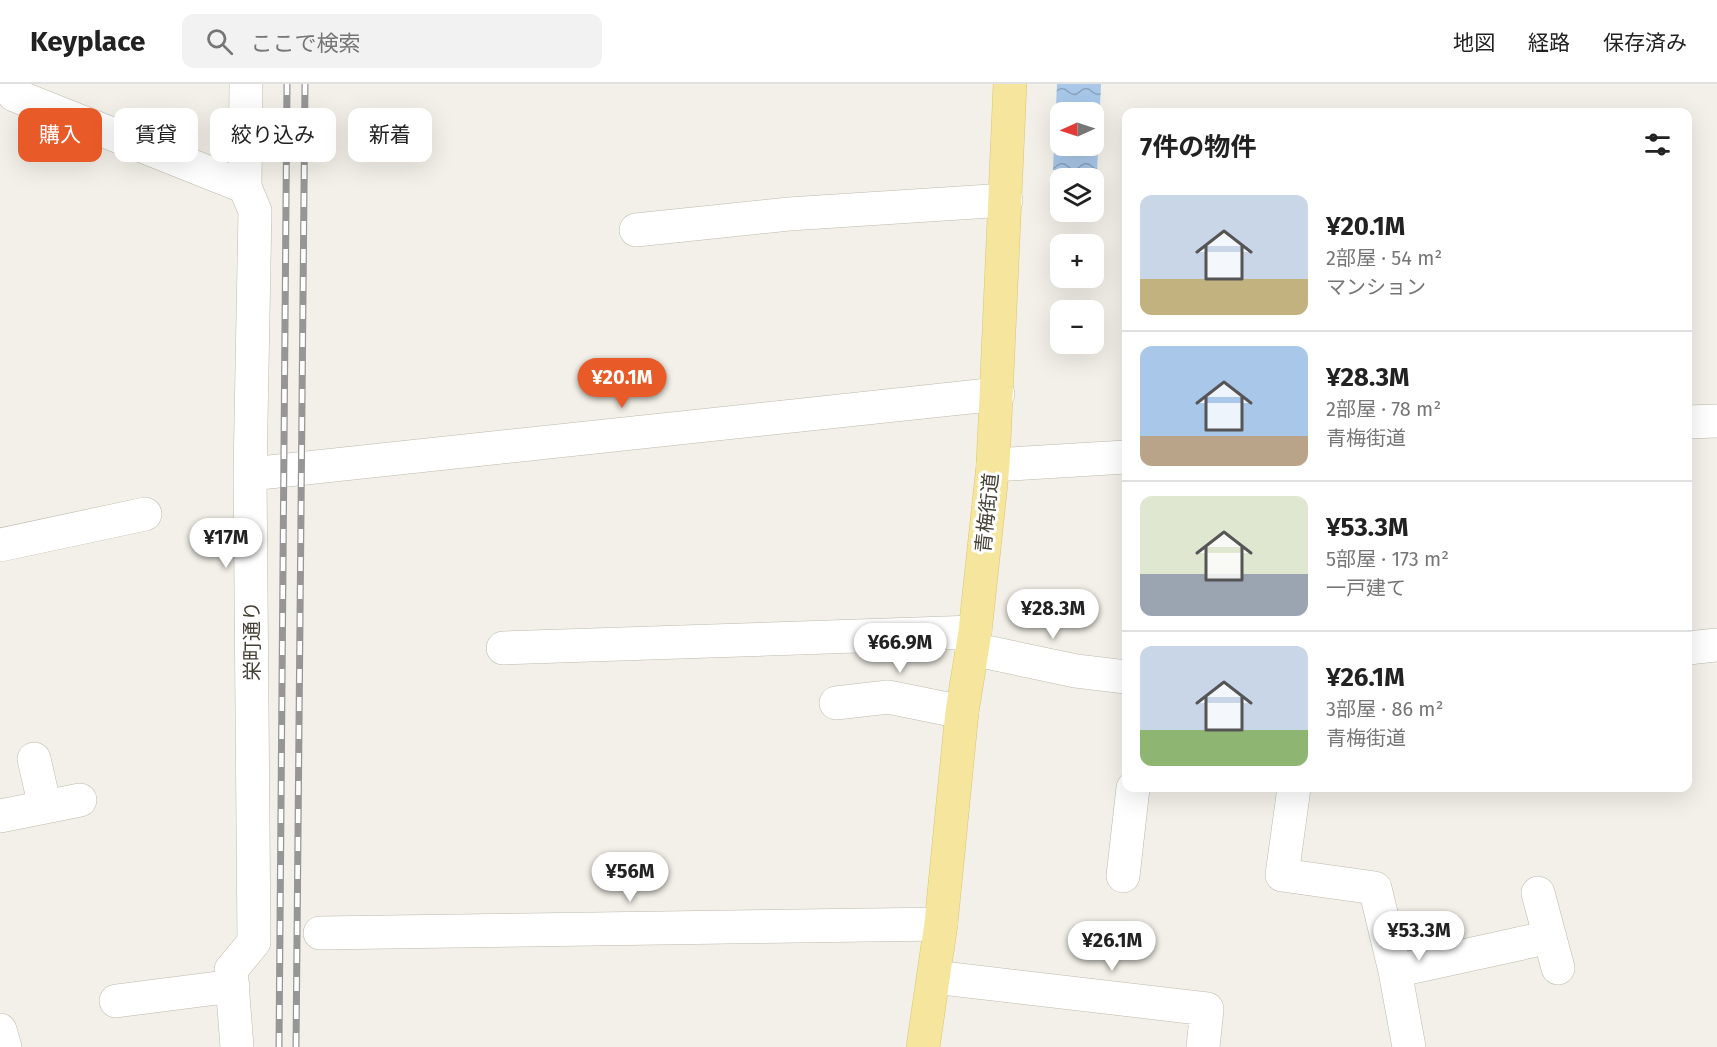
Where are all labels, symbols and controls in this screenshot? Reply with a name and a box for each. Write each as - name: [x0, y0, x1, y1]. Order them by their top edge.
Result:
- search box: [182, 14, 602, 68]
- text: Keyplace: [30, 25, 146, 58]
- icon: search: [203, 25, 236, 58]
- text: ここで検索: [251, 30, 361, 57]
- text: 地図: [1453, 30, 1495, 56]
- text: 経路: [1528, 30, 1570, 56]
- text: 保存済み: [1603, 30, 1687, 56]
- north arrow: [1050, 102, 1104, 156]
- map controls: [1050, 102, 1104, 354]
- chip: 購入: [18, 108, 102, 162]
- chip: 賃貸: [114, 108, 198, 162]
- chip: 絞り込み: [210, 108, 336, 162]
- chip: 新着: [348, 108, 432, 162]
- icon: filters: [1641, 128, 1674, 161]
- text: 7件の物件: [1140, 132, 1256, 163]
- button: layers: [1050, 168, 1104, 222]
- text: ¥20.1M: [1326, 211, 1405, 242]
- icon: home: [1188, 219, 1260, 291]
- button: +: [1050, 234, 1104, 288]
- text: 2部屋 · 54 m²: [1326, 246, 1442, 270]
- text: マンション: [1326, 275, 1426, 299]
- button: −: [1050, 300, 1104, 354]
- pin: ¥20.1M: [573, 358, 671, 409]
- text: ¥28.3M: [1326, 362, 1410, 393]
- text: ¥20.1M: [592, 365, 652, 389]
- icon: home: [1188, 370, 1260, 442]
- text: 2部屋 · 78 m²: [1326, 397, 1441, 421]
- text: 青梅街道: [1326, 426, 1406, 450]
- street label: 青梅街道: [971, 472, 1003, 554]
- text: ¥53.3M: [1326, 512, 1408, 543]
- pin: ¥17M: [190, 518, 262, 569]
- icon: home: [1188, 520, 1260, 592]
- text: ¥17M: [203, 525, 249, 549]
- text: 5部屋 · 173 m²: [1326, 547, 1449, 571]
- text: 一戸建て: [1326, 576, 1406, 600]
- pin: ¥28.3M: [1004, 589, 1102, 640]
- text: ¥28.3M: [1021, 596, 1085, 620]
- street label: 栄町通り: [240, 601, 264, 681]
- pin: ¥66.9M: [851, 623, 949, 674]
- text: ¥66.9M: [868, 630, 932, 654]
- text: ¥26.1M: [1326, 662, 1405, 693]
- icon: home: [1188, 670, 1260, 742]
- text: 3部屋 · 86 m²: [1326, 697, 1443, 721]
- text: 青梅街道: [1326, 726, 1406, 750]
- pin: ¥56M: [594, 852, 666, 903]
- text: ¥56M: [606, 859, 654, 883]
- pin: ¥53.3M: [1370, 911, 1468, 962]
- text: ¥53.3M: [1387, 918, 1451, 942]
- pin: ¥26.1M: [1063, 921, 1161, 972]
- text: ¥26.1M: [1082, 928, 1142, 952]

